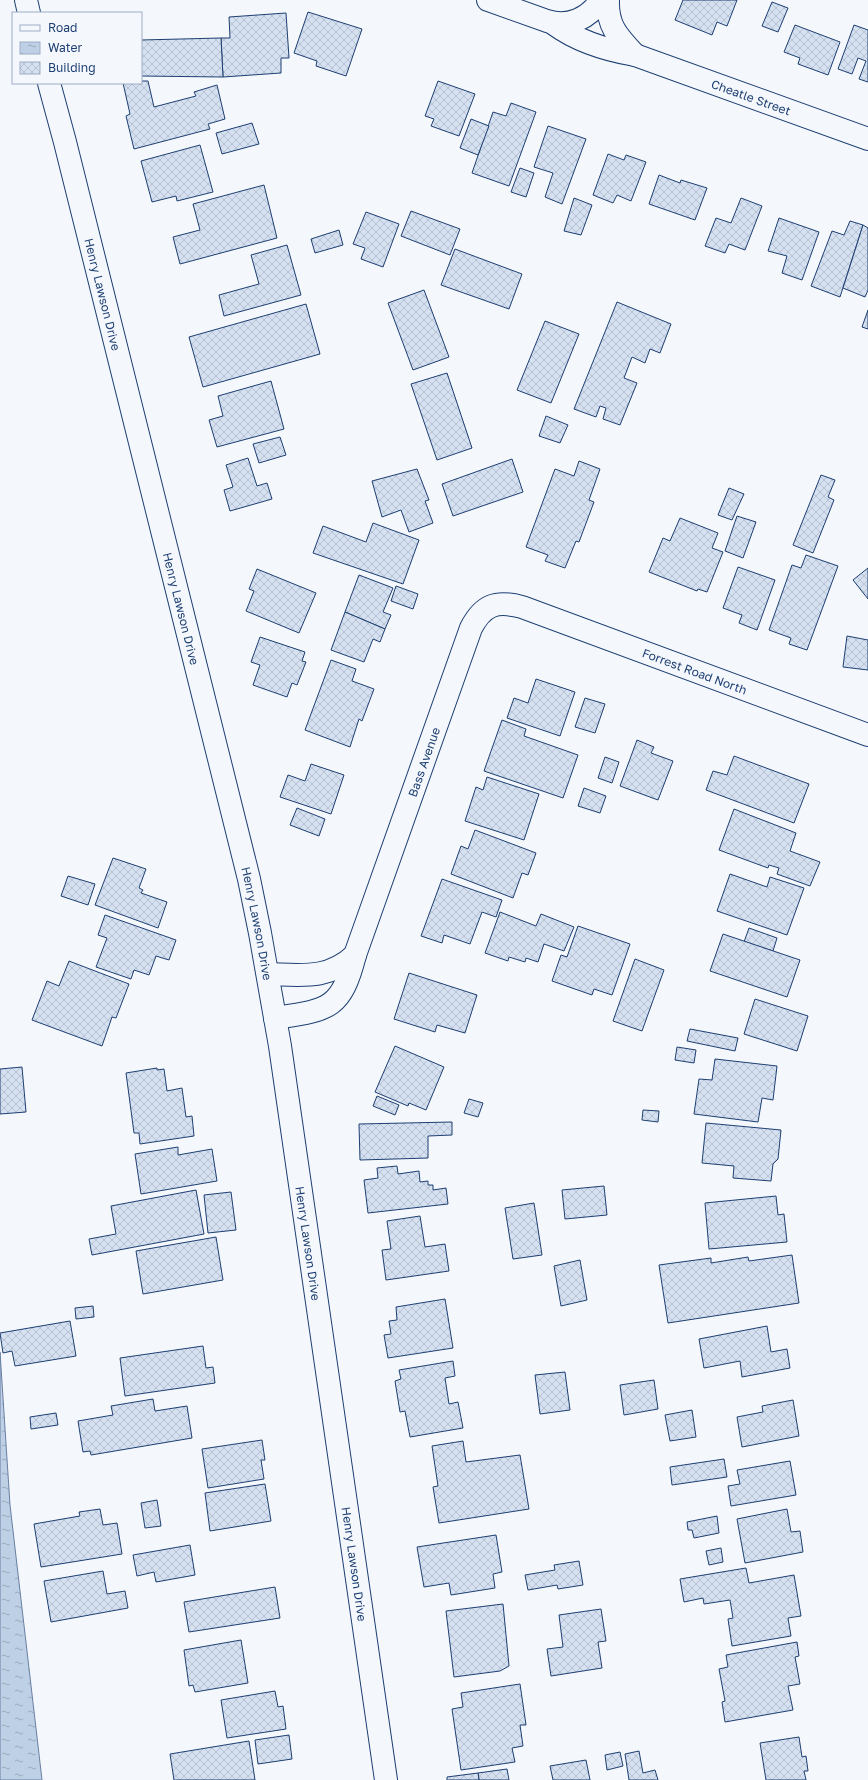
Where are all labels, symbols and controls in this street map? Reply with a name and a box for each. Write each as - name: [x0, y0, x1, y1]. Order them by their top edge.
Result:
- legend: [12, 12, 142, 84]
- text: Road: [48, 20, 77, 35]
- text: Water: [48, 40, 82, 55]
- text: Building: [48, 60, 96, 75]
- street label: Cheatle Street: [709, 76, 793, 118]
- street label: Henry Lawson Drive: [82, 236, 124, 352]
- street label: Henry Lawson Drive: [160, 551, 203, 666]
- street label: Forrest Road North: [640, 645, 749, 697]
- street label: Bass Avenue: [404, 725, 443, 799]
- street label: Henry Lawson Drive: [239, 865, 276, 981]
- street label: Henry Lawson Drive: [293, 1185, 324, 1302]
- street label: Henry Lawson Drive: [339, 1506, 370, 1622]

